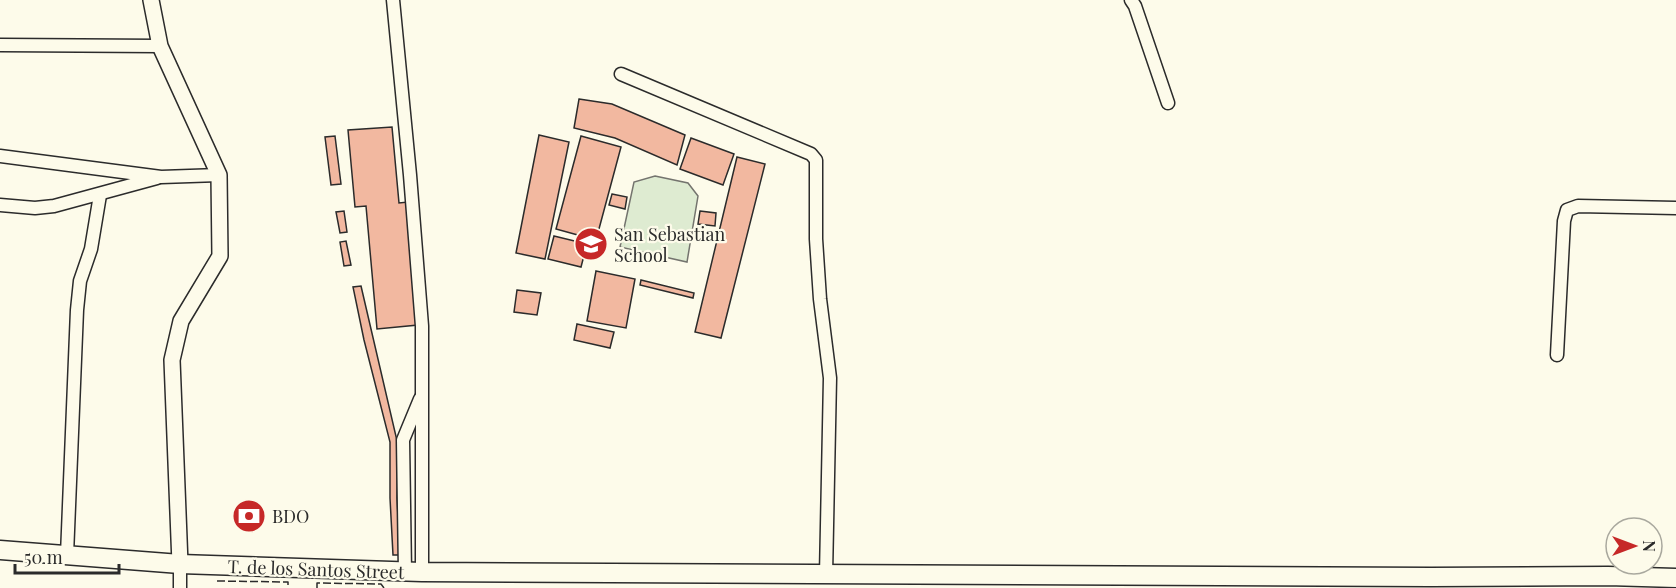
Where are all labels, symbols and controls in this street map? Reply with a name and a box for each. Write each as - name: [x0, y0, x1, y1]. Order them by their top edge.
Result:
- place label: San Sebastian School: [614, 222, 725, 267]
- school or university icon: San Sebastian School: [573, 226, 609, 262]
- bank icon: BDO: [231, 498, 267, 534]
- place label: BDO: [272, 504, 309, 528]
- north arrow: [1604, 516, 1664, 576]
- scale bar: [15, 537, 118, 575]
- text: N: [1639, 540, 1660, 552]
- text: 50 m: [24, 545, 63, 569]
- street label: T. de los Santos Street: [227, 554, 405, 584]

